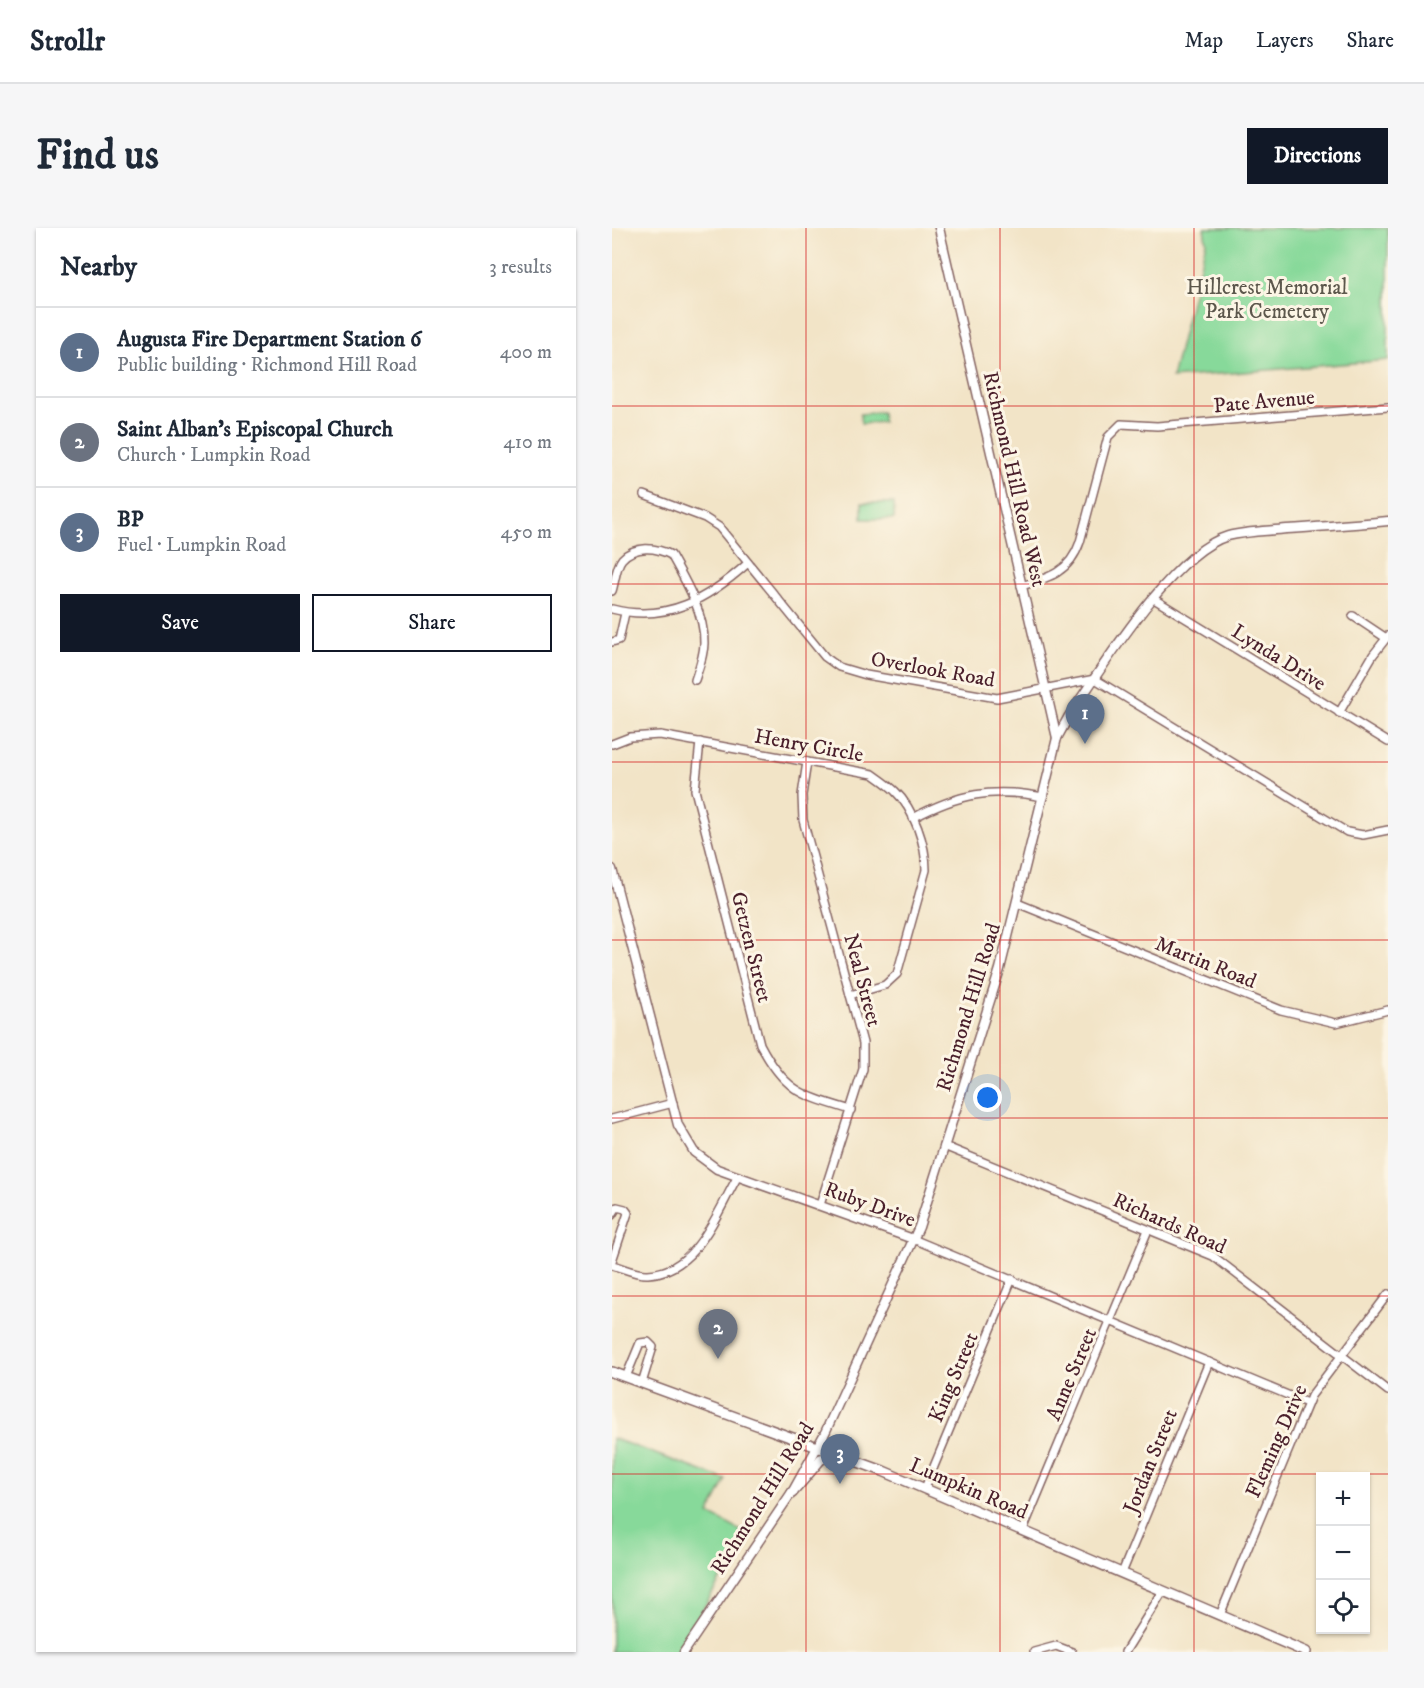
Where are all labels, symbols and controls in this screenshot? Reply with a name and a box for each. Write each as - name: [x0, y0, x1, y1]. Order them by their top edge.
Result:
- text: Strollr: [30, 24, 105, 59]
- text: Map: [1184, 28, 1223, 54]
- text: Layers: [1256, 28, 1314, 54]
- text: Share: [1347, 28, 1394, 54]
- button: Directions: [1247, 128, 1388, 184]
- text: Find us: [36, 130, 159, 182]
- text: Nearby: [60, 251, 137, 284]
- text: 3 results: [489, 255, 552, 280]
- park label: Hillcrest Memorial Park Cemetery: [1186, 275, 1348, 325]
- text: Augusta Fire Department Station 6: [117, 326, 421, 353]
- text: 1: [76, 340, 83, 365]
- text: 400 m: [500, 340, 552, 365]
- text: Public building · Richmond Hill Road: [117, 353, 417, 378]
- street label: Richmond Hill Road West: [977, 369, 1052, 590]
- street label: Pate Avenue: [1212, 385, 1316, 419]
- text: Saint Alban's Episcopal Church: [117, 416, 393, 443]
- text: 2: [75, 430, 84, 455]
- text: 410 m: [503, 430, 552, 455]
- text: Church · Lumpkin Road: [117, 443, 310, 468]
- text: BP: [117, 506, 144, 533]
- text: 3: [76, 520, 83, 545]
- text: 450 m: [501, 520, 552, 545]
- text: Fuel · Lumpkin Road: [117, 533, 286, 558]
- button: Save: [60, 594, 300, 652]
- button: Share: [312, 594, 552, 652]
- street label: Lynda Drive: [1226, 619, 1331, 697]
- street label: Overlook Road: [869, 646, 997, 694]
- pin: 1: [1066, 694, 1104, 744]
- street label: Henry Circle: [752, 724, 866, 768]
- street label: Getzen Street: [725, 889, 777, 1005]
- street label: Richmond Hill Road: [931, 919, 1007, 1095]
- street label: Neal Street: [837, 931, 887, 1030]
- street label: Martin Road: [1151, 931, 1261, 995]
- your location: [973, 1083, 1002, 1112]
- street label: Ruby Drive: [820, 1176, 919, 1234]
- street label: Richards Road: [1109, 1187, 1231, 1261]
- pin: 2: [698, 1310, 738, 1359]
- street label: Anne Street: [1041, 1324, 1103, 1425]
- street label: King Street: [923, 1328, 985, 1426]
- street label: Fleming Drive: [1240, 1380, 1314, 1502]
- street label: Jordan Street: [1117, 1405, 1184, 1519]
- street label: Richmond Hill Road: [705, 1417, 820, 1580]
- pin: 3: [820, 1434, 860, 1484]
- street label: Lumpkin Road: [905, 1452, 1032, 1526]
- map controls: [1316, 1472, 1370, 1634]
- button: +: [1316, 1472, 1370, 1526]
- button: −: [1316, 1526, 1370, 1580]
- button: locate: [1316, 1580, 1370, 1634]

